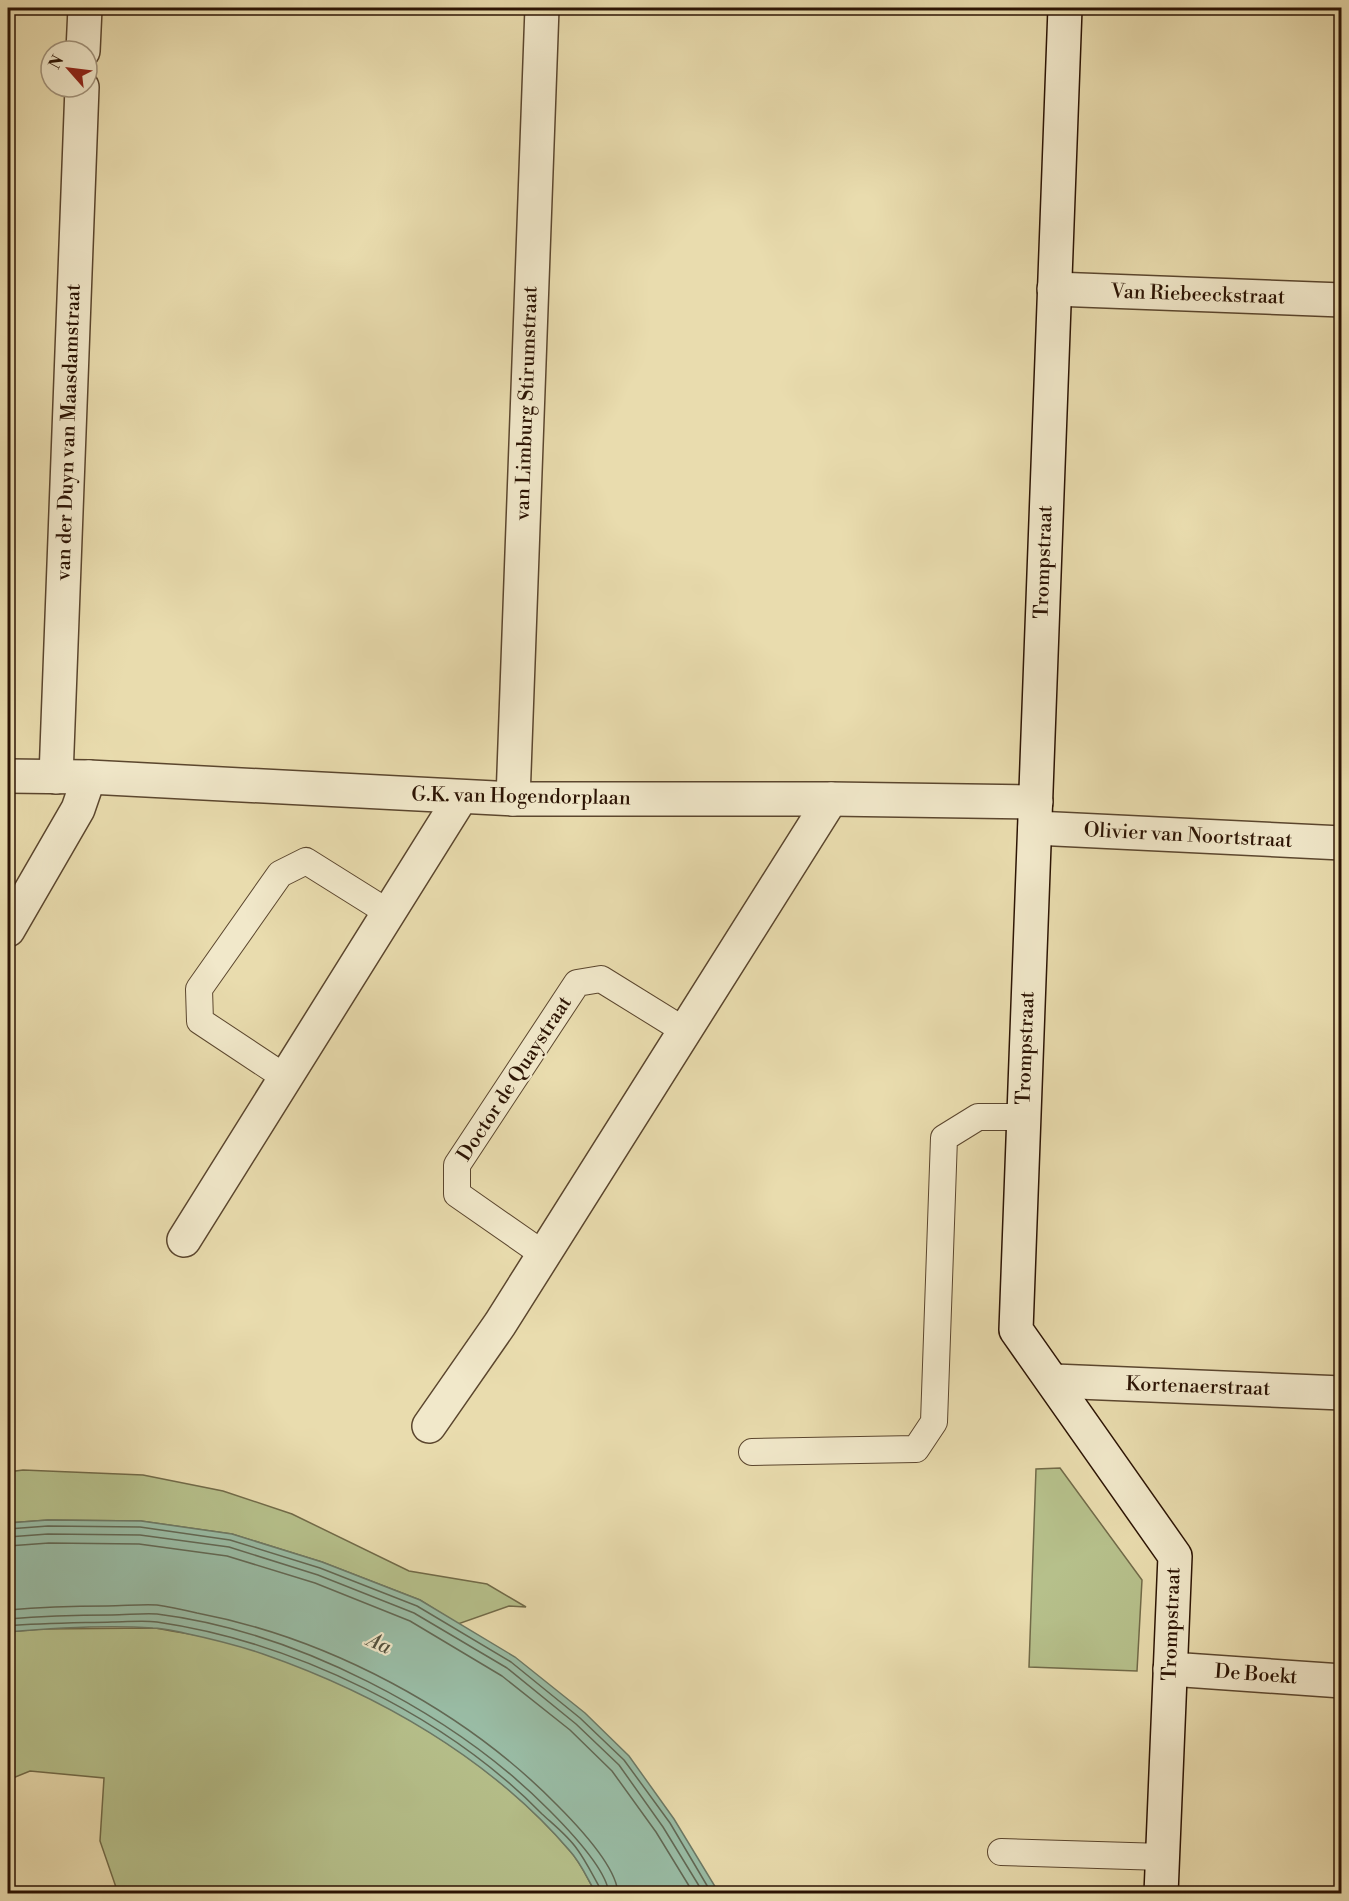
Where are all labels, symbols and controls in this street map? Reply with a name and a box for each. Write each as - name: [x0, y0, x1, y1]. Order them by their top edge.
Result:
- north arrow: [39, 39, 99, 99]
- text: N: [45, 52, 69, 73]
- street label: Van Riebeeckstraat: [1110, 279, 1285, 311]
- street label: van der Duyn van Maasdamstraat: [51, 283, 87, 582]
- street label: van Limburg Stirumstraat: [510, 285, 544, 522]
- street label: Trompstraat: [1030, 505, 1058, 619]
- street label: G.K. van Hogendorplaan: [411, 783, 631, 811]
- street label: Olivier van Noortstraat: [1083, 818, 1293, 854]
- street label: Trompstraat: [1012, 991, 1040, 1105]
- street label: Doctor de Quaystraat: [452, 992, 578, 1166]
- street label: Kortenaerstraat: [1125, 1372, 1271, 1402]
- street label: Trompstraat: [1158, 1567, 1186, 1681]
- water label: Aa: [361, 1627, 395, 1661]
- street label: De Boekt: [1214, 1660, 1298, 1690]

